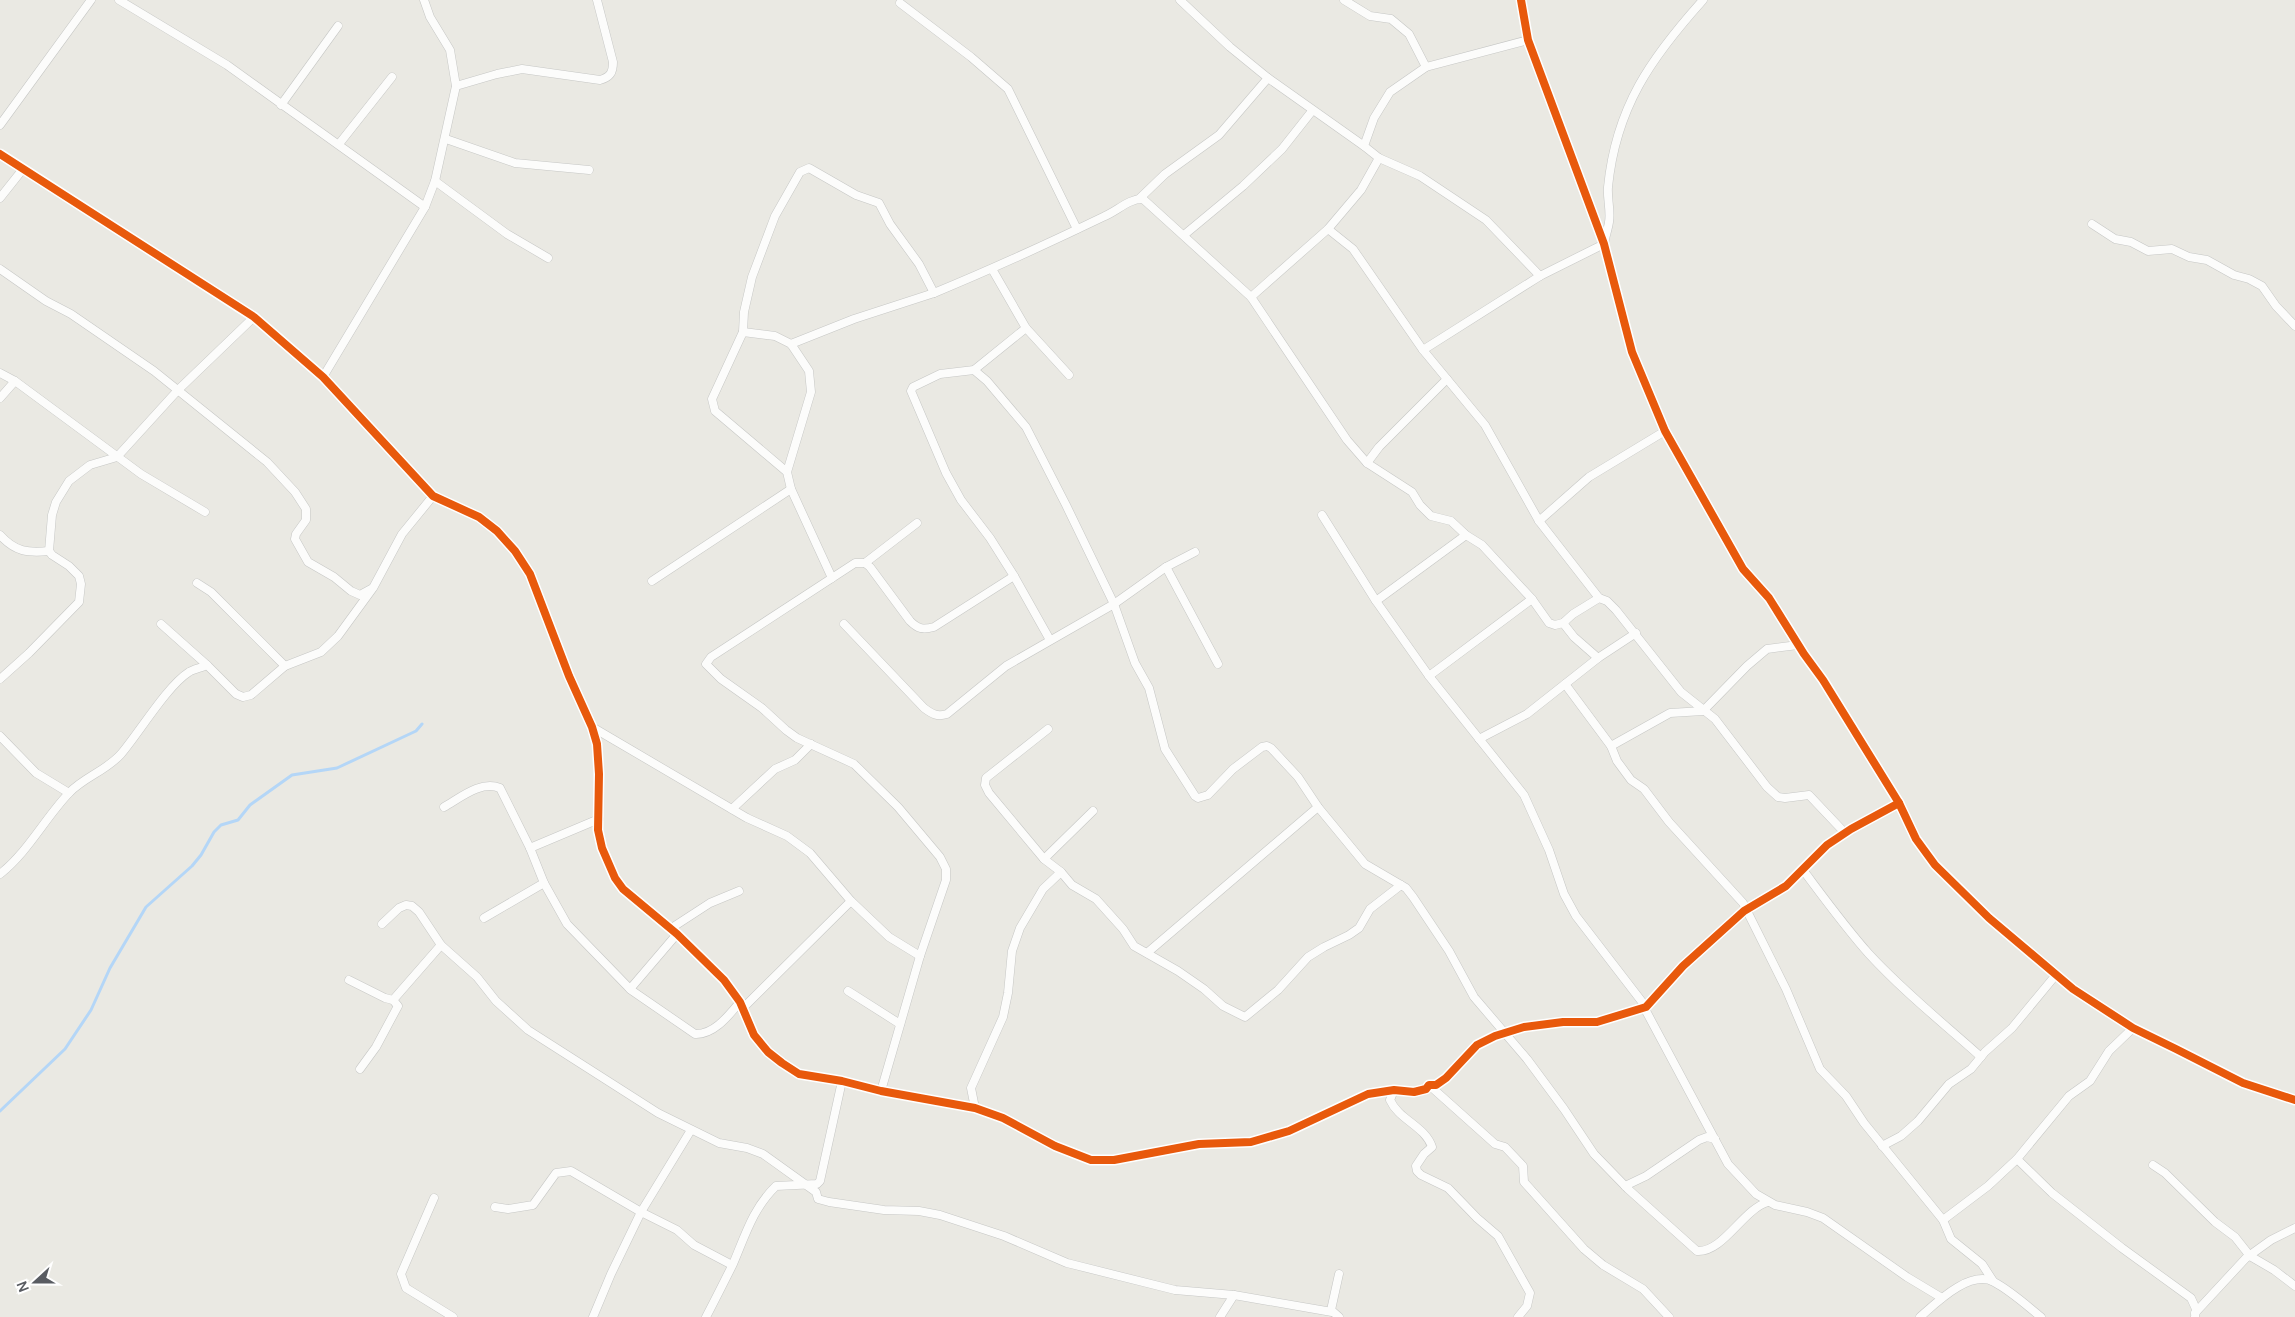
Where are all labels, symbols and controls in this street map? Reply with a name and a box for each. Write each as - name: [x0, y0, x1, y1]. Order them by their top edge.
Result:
- north arrow: [10, 1257, 60, 1307]
- text: N: [12, 1279, 33, 1295]

